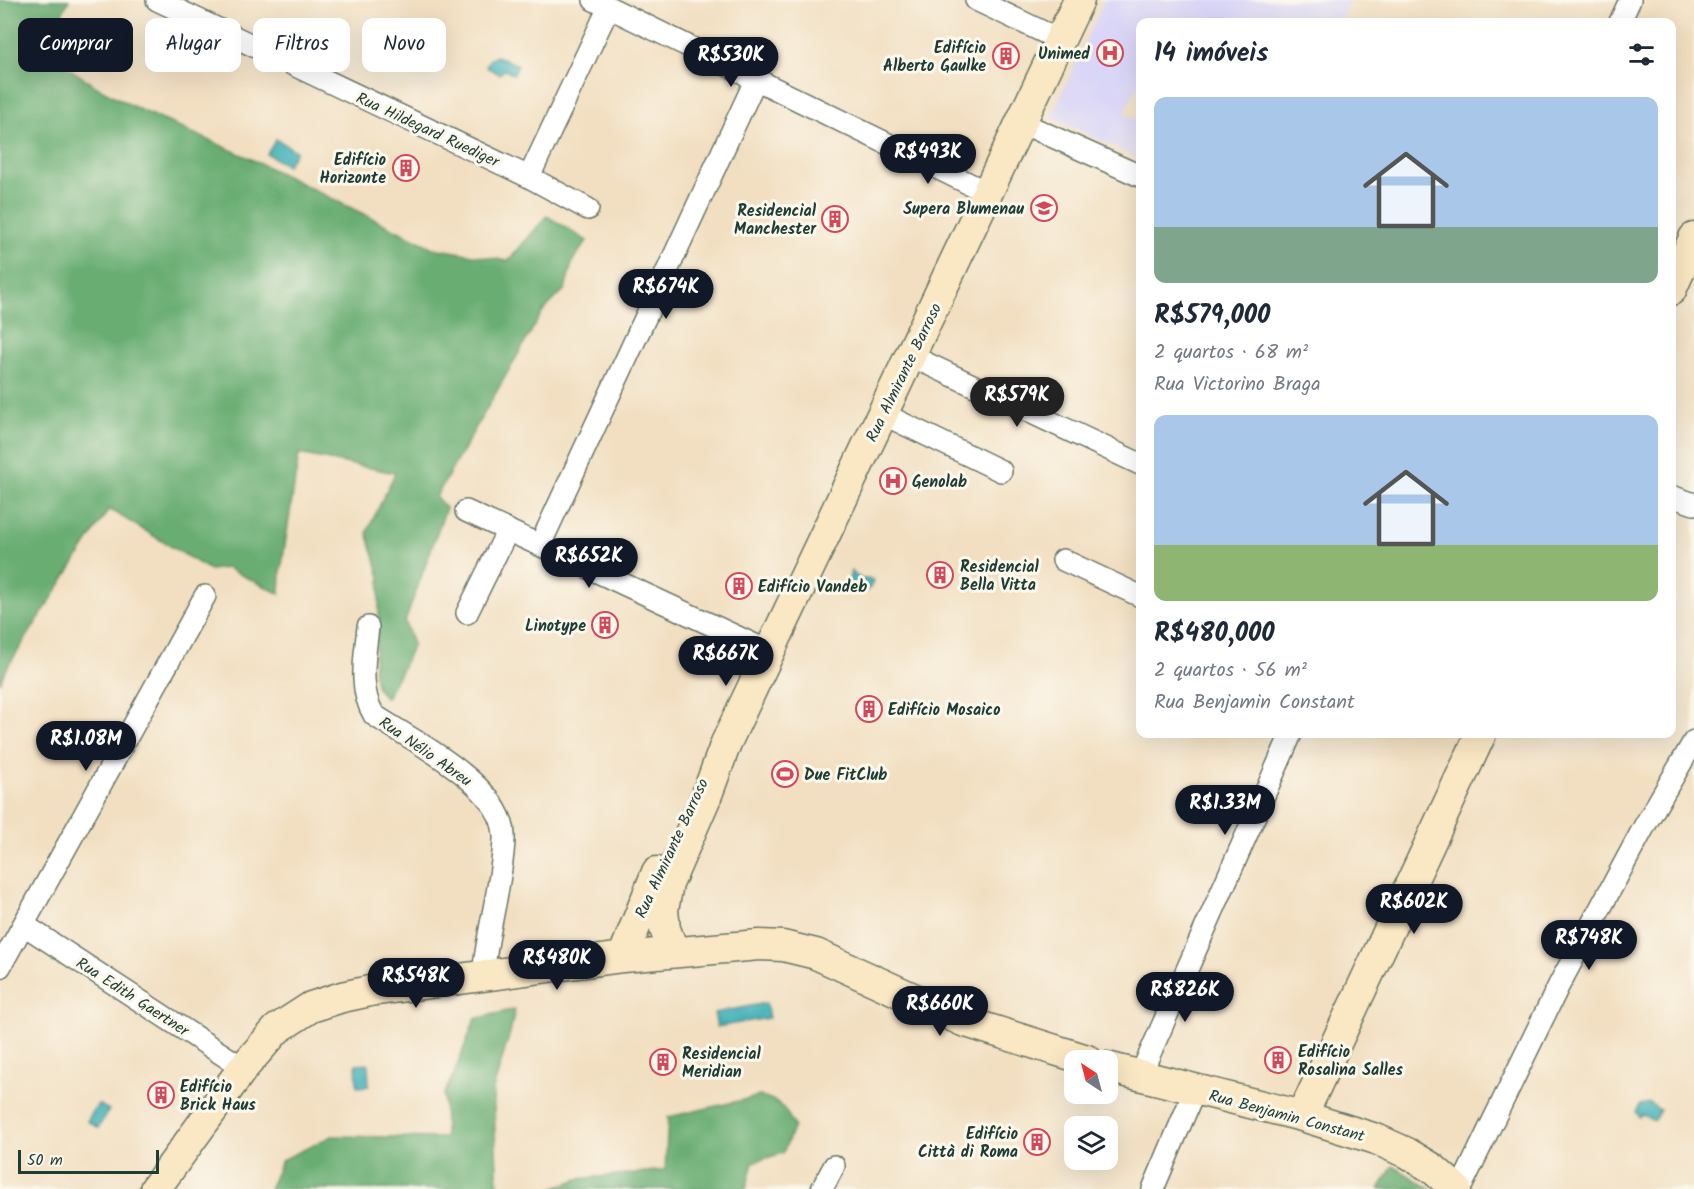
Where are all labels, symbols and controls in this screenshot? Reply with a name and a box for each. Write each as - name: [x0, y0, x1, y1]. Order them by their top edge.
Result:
- chip: Comprar: [18, 18, 133, 72]
- chip: Alugar: [145, 18, 241, 72]
- chip: Filtros: [253, 18, 350, 72]
- chip: Novo: [362, 18, 446, 72]
- text: 14 imóveis: [1154, 33, 1268, 75]
- place label: Edifício Alberto Gaulke: [883, 36, 986, 79]
- pin: R$530K: [682, 37, 780, 88]
- hospital icon: Unimed: [1095, 38, 1125, 68]
- icon: filters: [1625, 38, 1658, 71]
- text: R$530K: [697, 40, 765, 72]
- building icon: Edifício Alberto Gaulke: [991, 41, 1021, 71]
- place label: Unimed: [1038, 42, 1090, 67]
- street label: Rua Hildegard Ruediger: [352, 86, 505, 175]
- pin: R$493K: [879, 134, 977, 185]
- icon: home: [1352, 136, 1460, 244]
- text: R$493K: [894, 137, 962, 169]
- place label: Edifício Horizonte: [319, 148, 386, 191]
- building icon: Edifício Horizonte: [391, 153, 421, 183]
- school or university icon: Supera Blumenau: [1029, 193, 1059, 223]
- place label: Supera Blumenau: [903, 197, 1024, 222]
- place label: Residencial Manchester: [734, 199, 817, 242]
- building icon: Residencial Manchester: [820, 204, 850, 234]
- pin: R$674K: [617, 269, 715, 320]
- text: R$674K: [632, 272, 700, 304]
- text: R$579,000: [1154, 295, 1270, 337]
- street label: Rua Almirante Barroso: [860, 299, 949, 446]
- text: 2 quartos · 68 m²: [1154, 337, 1308, 369]
- text: Rua Victorino Braga: [1154, 369, 1321, 401]
- pin: R$579K: [968, 377, 1066, 428]
- text: R$579K: [984, 380, 1050, 412]
- icon: home: [1352, 454, 1460, 562]
- hospital icon: Genolab: [878, 466, 908, 496]
- place label: Genolab: [912, 470, 967, 495]
- pin: R$652K: [540, 538, 638, 589]
- text: R$652K: [555, 541, 623, 573]
- place label: Residencial Bella Vitta: [960, 555, 1039, 598]
- building icon: Residencial Bella Vitta: [925, 560, 955, 590]
- building icon: Edifício Vandeb: [724, 571, 754, 601]
- place label: Edifício Vandeb: [758, 575, 867, 600]
- building icon: Linotype: [590, 610, 620, 640]
- text: R$480,000: [1154, 613, 1275, 655]
- place label: Linotype: [525, 614, 586, 639]
- pin: R$667K: [677, 636, 775, 687]
- text: R$667K: [692, 639, 760, 671]
- text: 2 quartos · 56 m²: [1154, 655, 1307, 687]
- text: Rua Benjamin Constant: [1154, 687, 1355, 719]
- building icon: Edifício Mosaico: [854, 694, 884, 724]
- place label: Edifício Mosaico: [888, 698, 1000, 723]
- street label: Rua Nélio Abreu: [374, 711, 477, 794]
- pin: R$1.08M: [31, 721, 141, 772]
- text: R$1.08M: [50, 724, 122, 756]
- sports icon: Due FitClub: [770, 759, 800, 789]
- place label: Due FitClub: [804, 763, 887, 788]
- street label: Rua Almirante Barroso: [629, 775, 716, 923]
- pin: R$1.33M: [1170, 785, 1280, 836]
- text: R$1.33M: [1189, 788, 1261, 820]
- pin: R$602K: [1365, 884, 1463, 935]
- text: R$602K: [1380, 887, 1448, 919]
- pin: R$748K: [1540, 920, 1638, 971]
- text: R$748K: [1555, 923, 1623, 955]
- pin: R$480K: [508, 940, 606, 991]
- text: R$480K: [523, 943, 591, 975]
- street label: Rua Edith Gaertner: [71, 951, 195, 1044]
- pin: R$548K: [367, 958, 465, 1009]
- text: R$548K: [382, 961, 450, 993]
- pin: R$826K: [1136, 972, 1234, 1023]
- text: R$826K: [1150, 975, 1220, 1007]
- pin: R$660K: [891, 986, 989, 1037]
- text: R$660K: [906, 989, 974, 1021]
- place label: Edifício Rosalina Salles: [1298, 1040, 1403, 1083]
- place label: Residencial Meridian: [682, 1042, 761, 1085]
- building icon: Edifício Rosalina Salles: [1263, 1045, 1293, 1075]
- building icon: Residencial Meridian: [648, 1047, 678, 1077]
- north arrow: [1064, 1050, 1118, 1104]
- map controls: [1064, 1050, 1118, 1170]
- place label: Edifício Brick Haus: [180, 1075, 256, 1118]
- building icon: Edifício Brick Haus: [146, 1080, 176, 1110]
- street label: Rua Benjamin Constant: [1206, 1084, 1368, 1150]
- button: layers: [1064, 1116, 1118, 1170]
- place label: Edifício Città di Roma: [918, 1122, 1018, 1165]
- building icon: Edifício Città di Roma: [1022, 1127, 1052, 1157]
- scale bar: [18, 1147, 159, 1174]
- text: 50 m: [27, 1148, 63, 1173]

